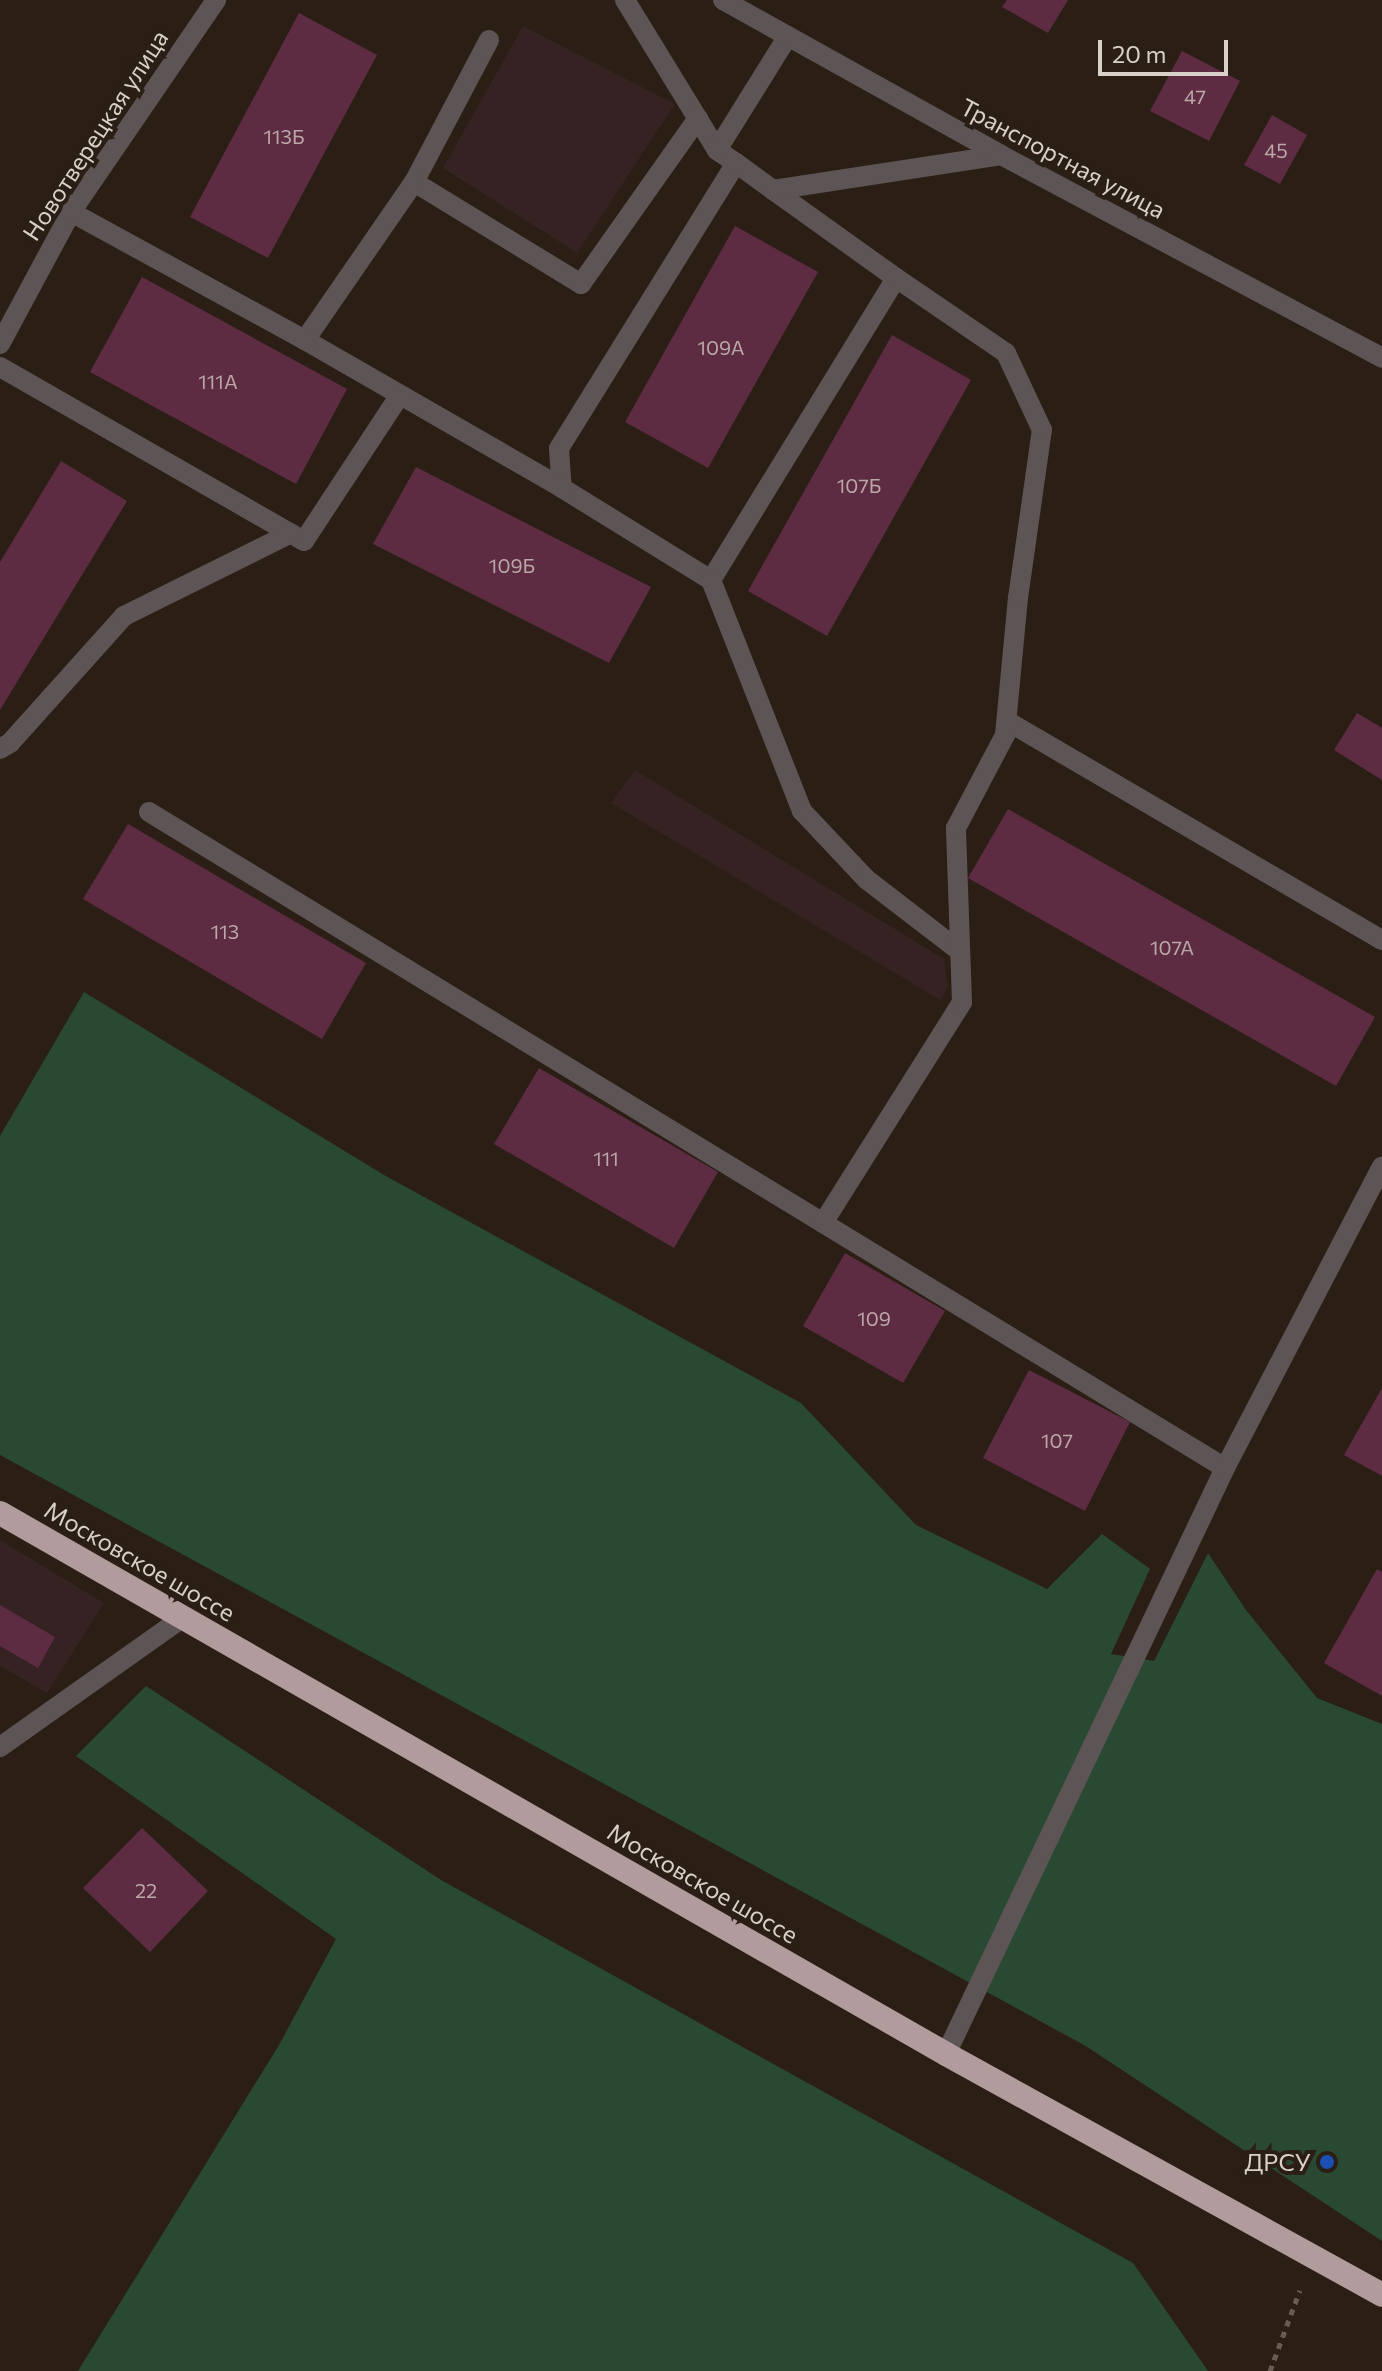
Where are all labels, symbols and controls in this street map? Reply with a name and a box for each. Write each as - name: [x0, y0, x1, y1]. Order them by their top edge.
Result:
- scale bar: [1102, 24, 1232, 74]
- street label: Новотверецкая улица: [16, 25, 174, 245]
- text: 20 m: [1112, 39, 1166, 68]
- house number: 47: [1184, 84, 1206, 108]
- street label: Транспортная улица: [956, 92, 1170, 224]
- house number: 113Б: [263, 124, 305, 148]
- house number: 45: [1264, 138, 1288, 162]
- house number: 109А: [697, 335, 745, 359]
- house number: 111А: [198, 369, 238, 393]
- house number: 107Б: [837, 473, 881, 497]
- house number: 109Б: [489, 553, 535, 577]
- house number: 113: [211, 919, 239, 943]
- house number: 107А: [1150, 935, 1194, 959]
- house number: 111: [593, 1146, 619, 1170]
- house number: 109: [857, 1306, 891, 1330]
- house number: 107: [1041, 1428, 1073, 1452]
- street label: Московское шоссе: [40, 1495, 240, 1627]
- street label: Московское шоссе: [603, 1817, 803, 1949]
- house number: 22: [135, 1878, 157, 1902]
- place label: ДРСУ: [1245, 2148, 1311, 2176]
- marker: ДРСУ: [1318, 2153, 1336, 2171]

